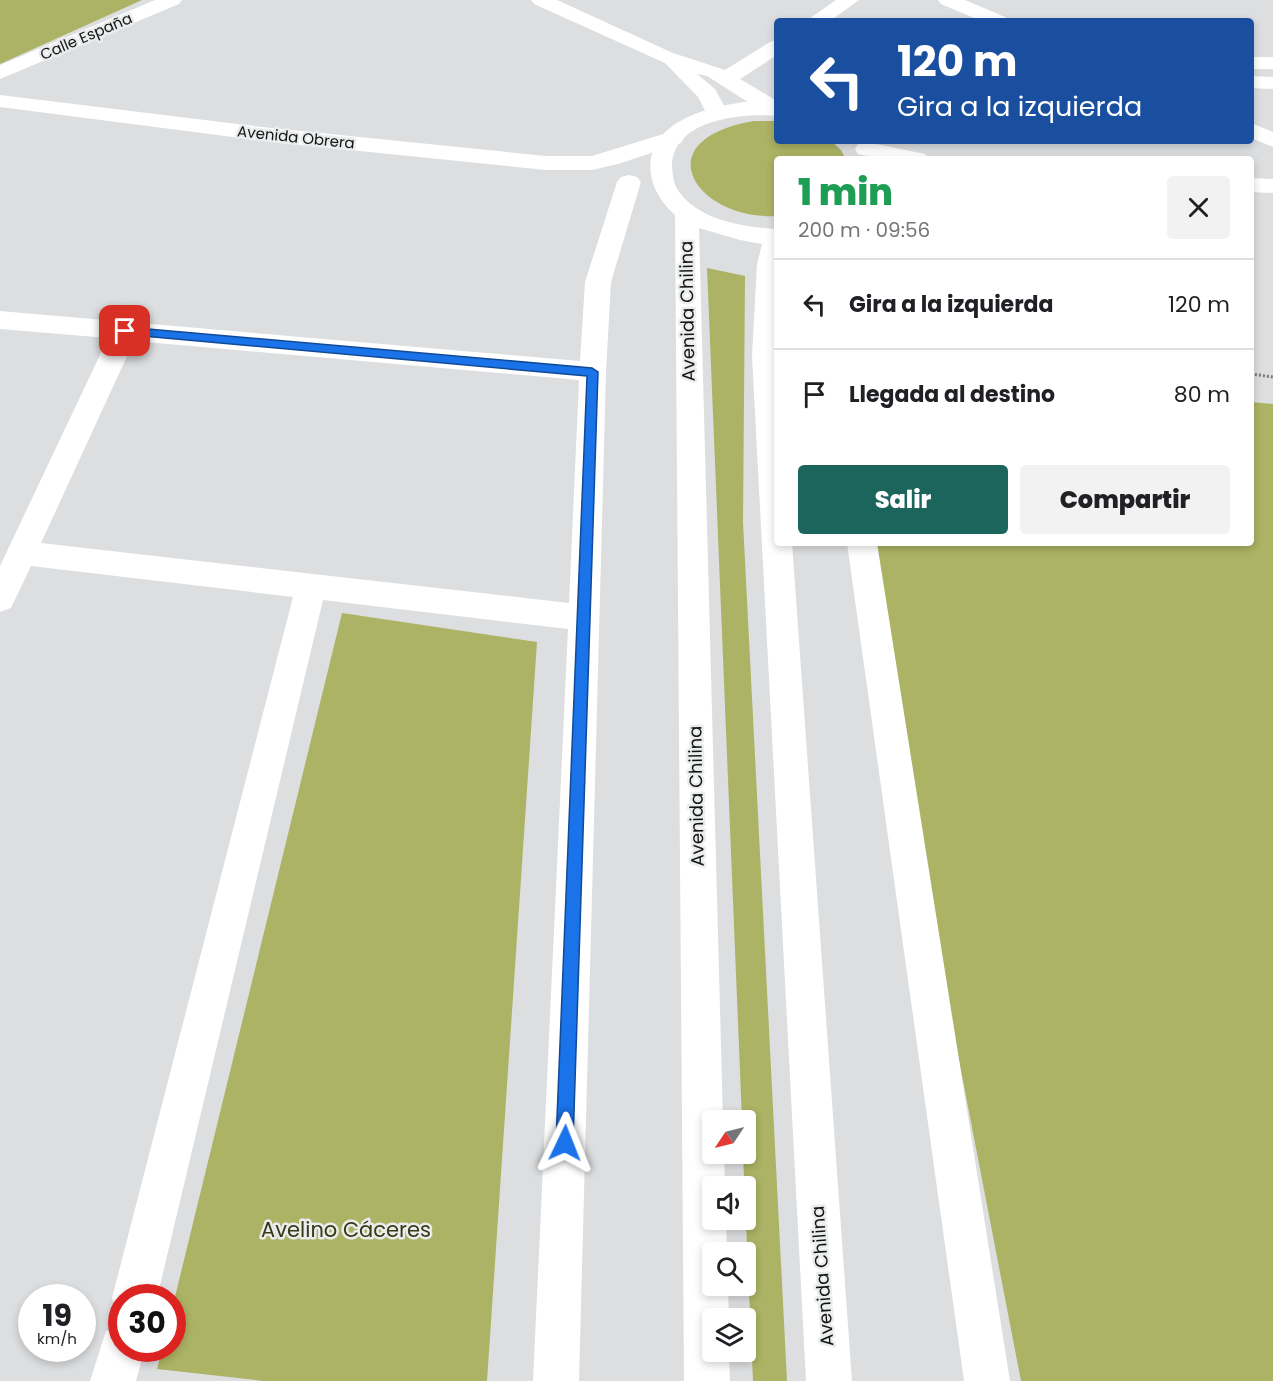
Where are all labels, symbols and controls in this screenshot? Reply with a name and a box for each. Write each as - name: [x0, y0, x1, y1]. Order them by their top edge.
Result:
- street label: Calle España: [37, 7, 135, 65]
- text: 120 m: [897, 32, 1018, 91]
- icon: left: [798, 42, 876, 120]
- text: Gira a la izquierda: [897, 88, 1142, 125]
- street label: Avenida Obrera: [236, 120, 356, 154]
- text: 1 min: [798, 167, 893, 218]
- button: close: [1167, 176, 1230, 239]
- text: 200 m · 09:56: [798, 216, 930, 244]
- street label: Avenida Chilina: [673, 240, 701, 382]
- icon: left: [798, 288, 831, 321]
- text: Gira a la izquierda: [849, 289, 1053, 320]
- text: 120 m: [1168, 289, 1230, 320]
- pin: [99, 305, 150, 356]
- icon: arrive: [108, 314, 141, 347]
- icon: arrive: [798, 378, 831, 411]
- text: Llegada al destino: [849, 379, 1055, 410]
- text: 80 m: [1174, 379, 1230, 410]
- button: Salir: [798, 465, 1008, 534]
- button: Compartir: [1020, 465, 1230, 534]
- street label: Avenida Chilina: [682, 725, 710, 867]
- north arrow: [702, 1110, 756, 1164]
- map controls: [702, 1110, 756, 1362]
- position arrow: [533, 1111, 597, 1175]
- button: sound: [702, 1176, 756, 1230]
- street label: Avenida Chilina: [805, 1205, 839, 1347]
- park label: Avelino Cáceres: [261, 1215, 431, 1244]
- button: search: [702, 1242, 756, 1296]
- speed limit sign: 30: [108, 1284, 186, 1362]
- text: 19: [42, 1294, 72, 1337]
- button: layers: [702, 1308, 756, 1362]
- text: km/h: [37, 1328, 77, 1349]

